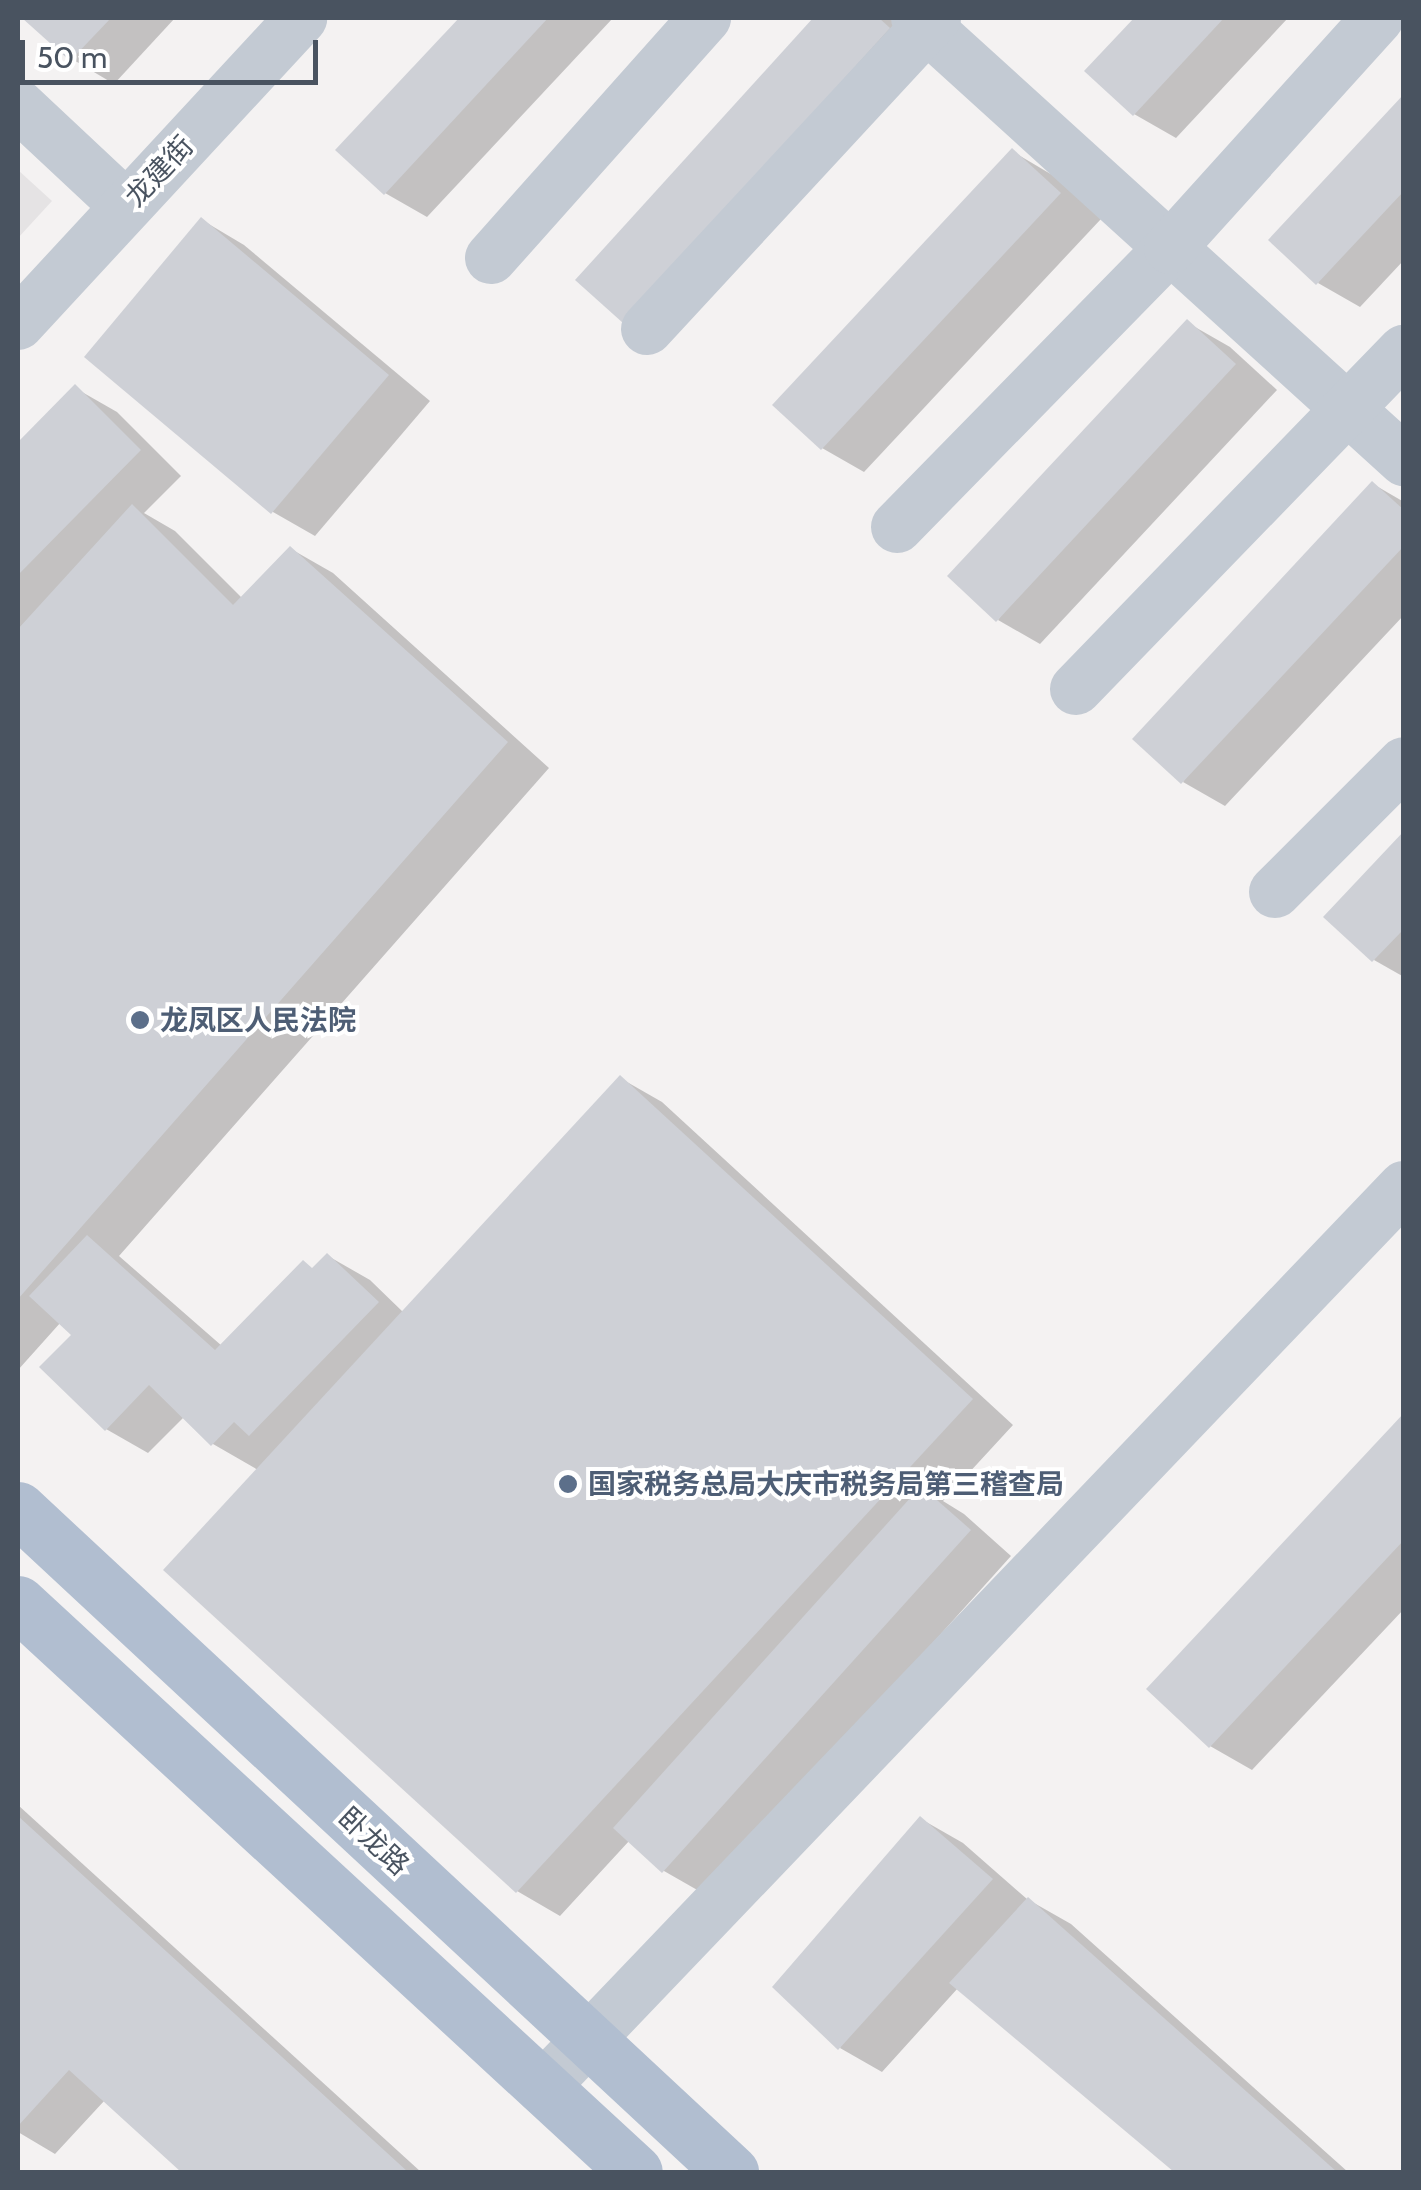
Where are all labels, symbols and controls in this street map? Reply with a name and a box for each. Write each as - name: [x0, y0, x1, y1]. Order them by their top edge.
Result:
- scale bar: [25, 20, 322, 82]
- text: 50 m: [37, 39, 107, 76]
- street label: 龙建街: [118, 129, 200, 213]
- place label: 龙凤区人民法院: [160, 1003, 356, 1037]
- marker: 龙凤区人民法院: [129, 1009, 151, 1031]
- place label: 国家税务总局大庆市税务局第三稽查局: [588, 1467, 1064, 1501]
- marker: 国家税务总局大庆市税务局第三稽查局: [557, 1473, 579, 1495]
- street label: 卧龙路: [332, 1800, 416, 1882]

